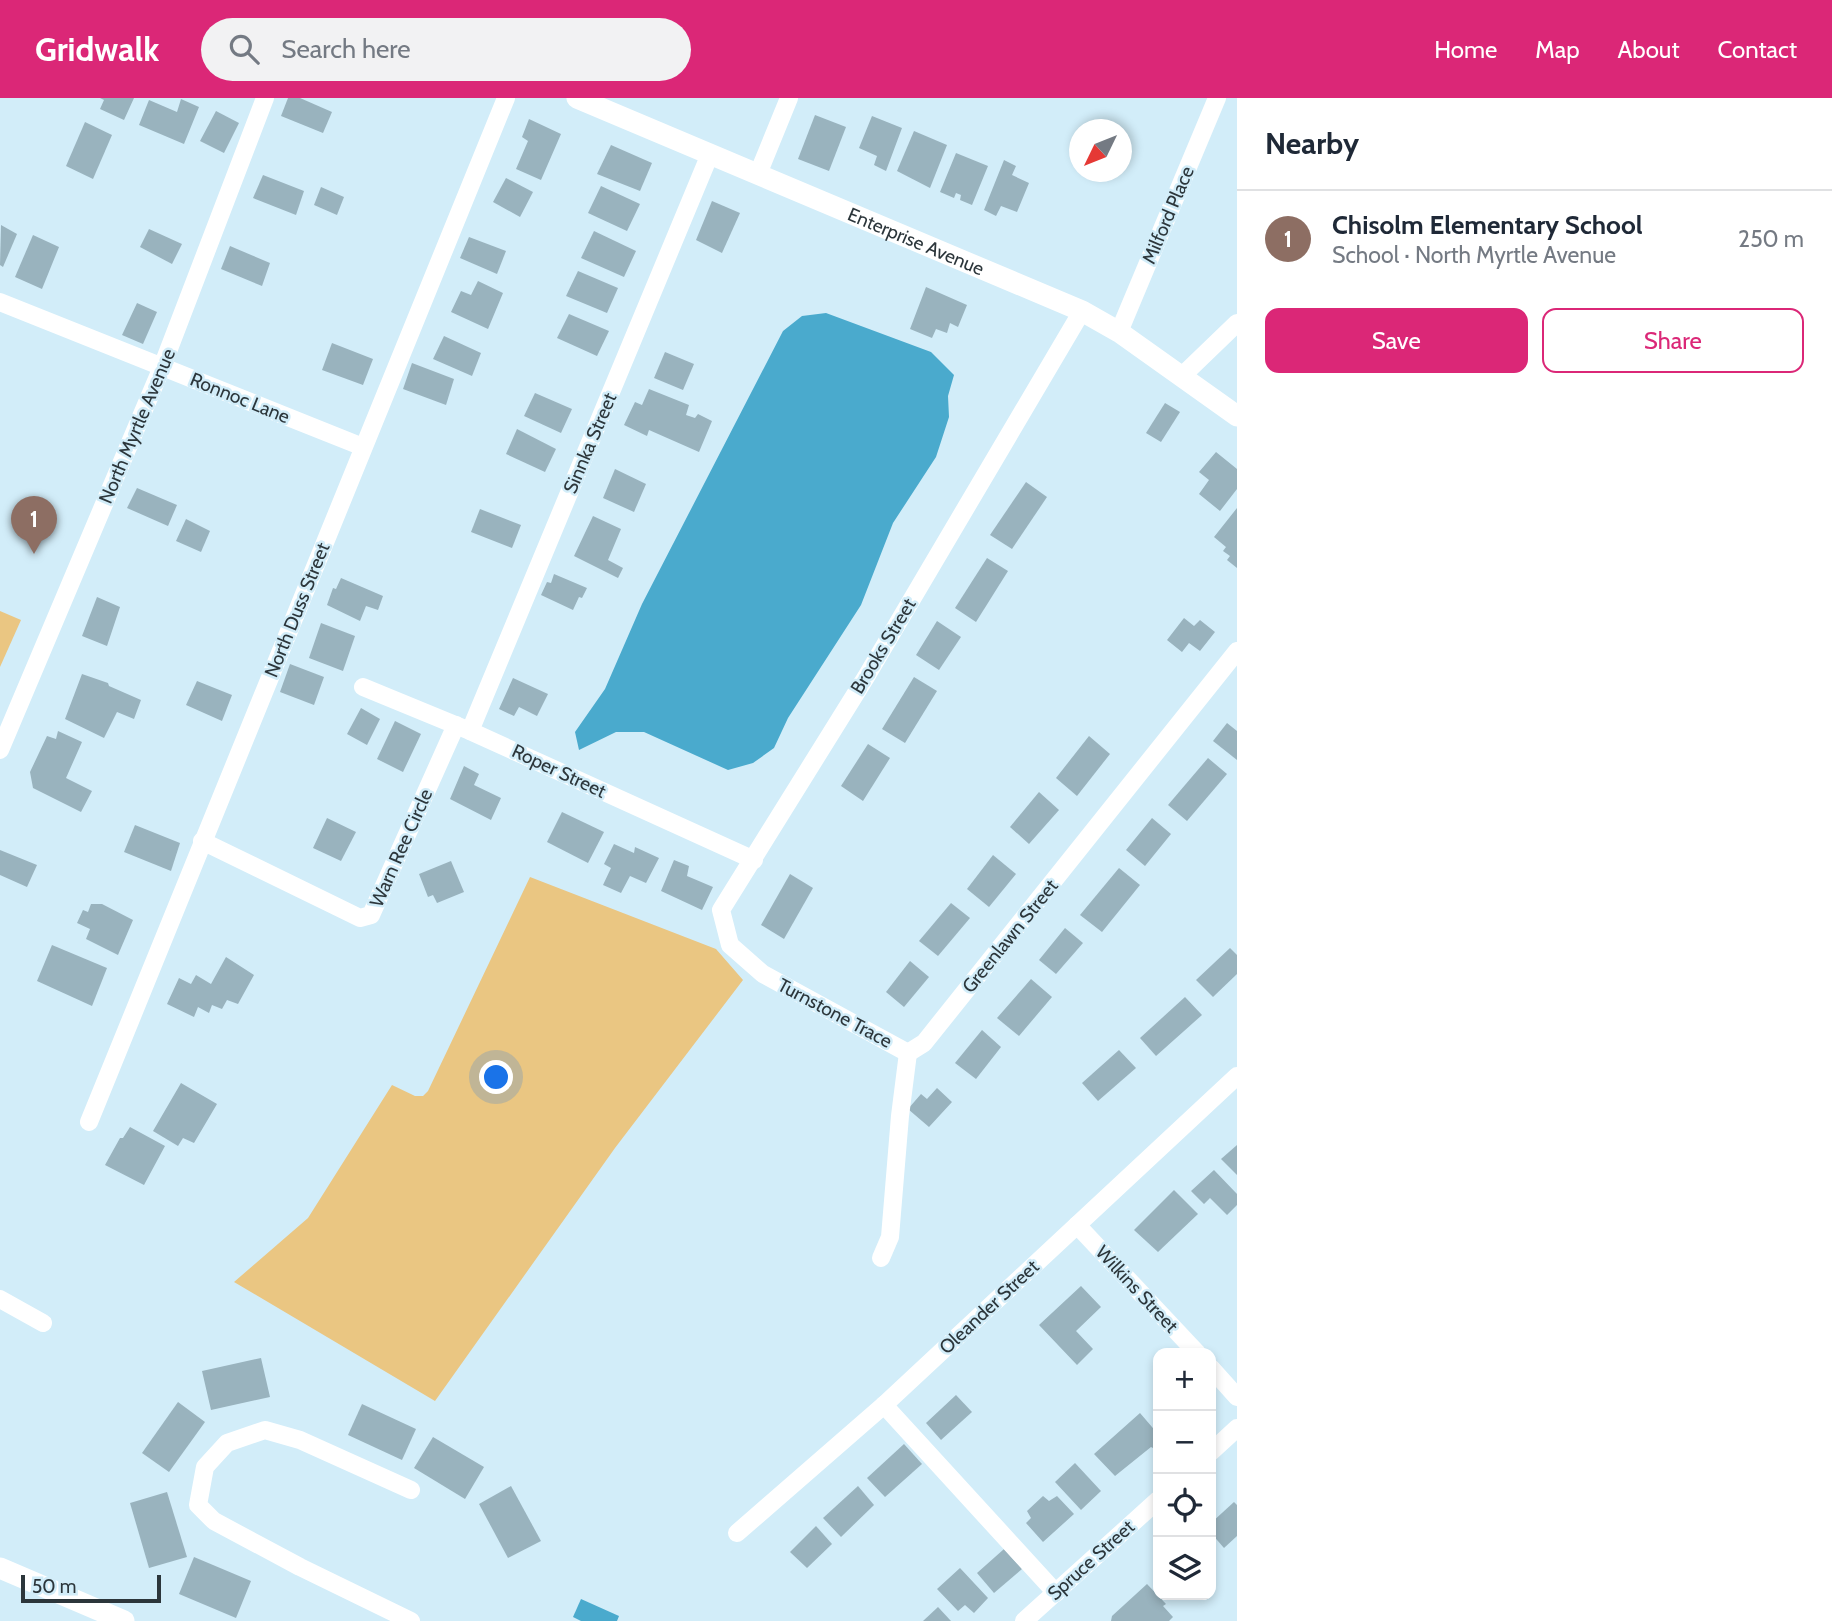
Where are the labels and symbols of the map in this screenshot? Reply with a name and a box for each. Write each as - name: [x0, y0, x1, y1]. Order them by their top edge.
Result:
- north arrow: [1069, 119, 1132, 182]
- street label: Milford Place: [1137, 163, 1199, 267]
- street label: Enterprise Avenue: [844, 202, 988, 280]
- street label: North Myrtle Avenue: [94, 345, 180, 507]
- street label: Ronnoc Lane: [187, 368, 293, 428]
- street label: Sinnka Street: [559, 389, 622, 497]
- pin: 1: [11, 496, 57, 554]
- street label: North Duss Street: [260, 539, 335, 681]
- street label: Brooks Street: [845, 594, 921, 698]
- street label: Roper Street: [508, 739, 610, 803]
- street label: Warn Ree Circle: [365, 785, 437, 911]
- street label: Greenlawn Street: [957, 874, 1063, 997]
- street label: Turnstone Trace: [774, 973, 896, 1053]
- your location: [479, 1060, 513, 1094]
- street label: Wilkins Street: [1091, 1241, 1184, 1338]
- street label: Oleander Street: [934, 1255, 1044, 1359]
- street label: Spruce Street: [1043, 1515, 1140, 1605]
- scale bar: [21, 1572, 161, 1604]

